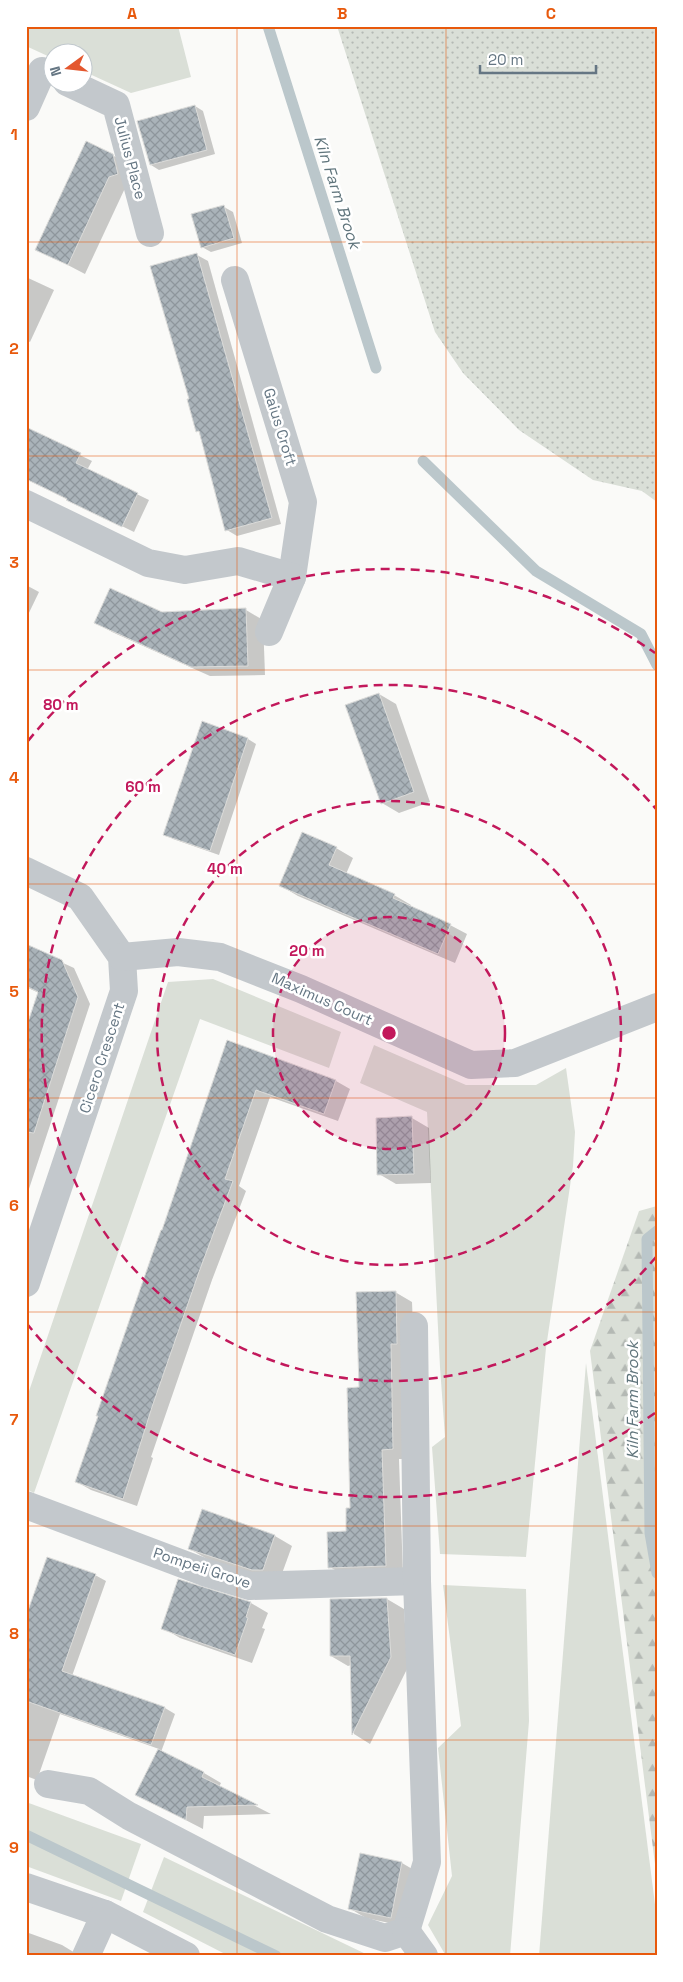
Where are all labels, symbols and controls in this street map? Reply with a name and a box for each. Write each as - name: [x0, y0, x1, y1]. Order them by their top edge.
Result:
- text: A: [127, 3, 137, 24]
- text: B: [337, 3, 347, 24]
- text: C: [546, 3, 556, 24]
- north arrow: [42, 42, 92, 92]
- scale bar: [480, 42, 597, 74]
- text: 20 m: [488, 50, 523, 69]
- text: N: [46, 64, 65, 78]
- street label: Julius Place: [110, 114, 151, 201]
- text: 1: [10, 124, 18, 145]
- water label: Kiln Farm Brook: [309, 133, 366, 254]
- text: 2: [9, 338, 19, 359]
- street label: Gaius Croft: [260, 386, 301, 468]
- text: 3: [9, 552, 19, 573]
- text: 80 m: [43, 695, 79, 714]
- text: 4: [9, 767, 19, 788]
- text: 60 m: [125, 777, 161, 796]
- text: 40 m: [207, 859, 243, 878]
- text: 20 m: [289, 941, 325, 960]
- street label: Maximus Court: [269, 968, 376, 1029]
- text: 5: [9, 981, 19, 1002]
- street label: Cicero Crescent: [75, 1000, 128, 1116]
- centre of rings: [380, 1024, 398, 1042]
- text: 6: [9, 1195, 19, 1216]
- water label: Kiln Farm Brook: [622, 1339, 643, 1459]
- text: 7: [10, 1409, 19, 1430]
- street label: Pompeii Grove: [151, 1543, 254, 1592]
- text: 8: [9, 1623, 19, 1644]
- text: 9: [9, 1837, 19, 1858]

